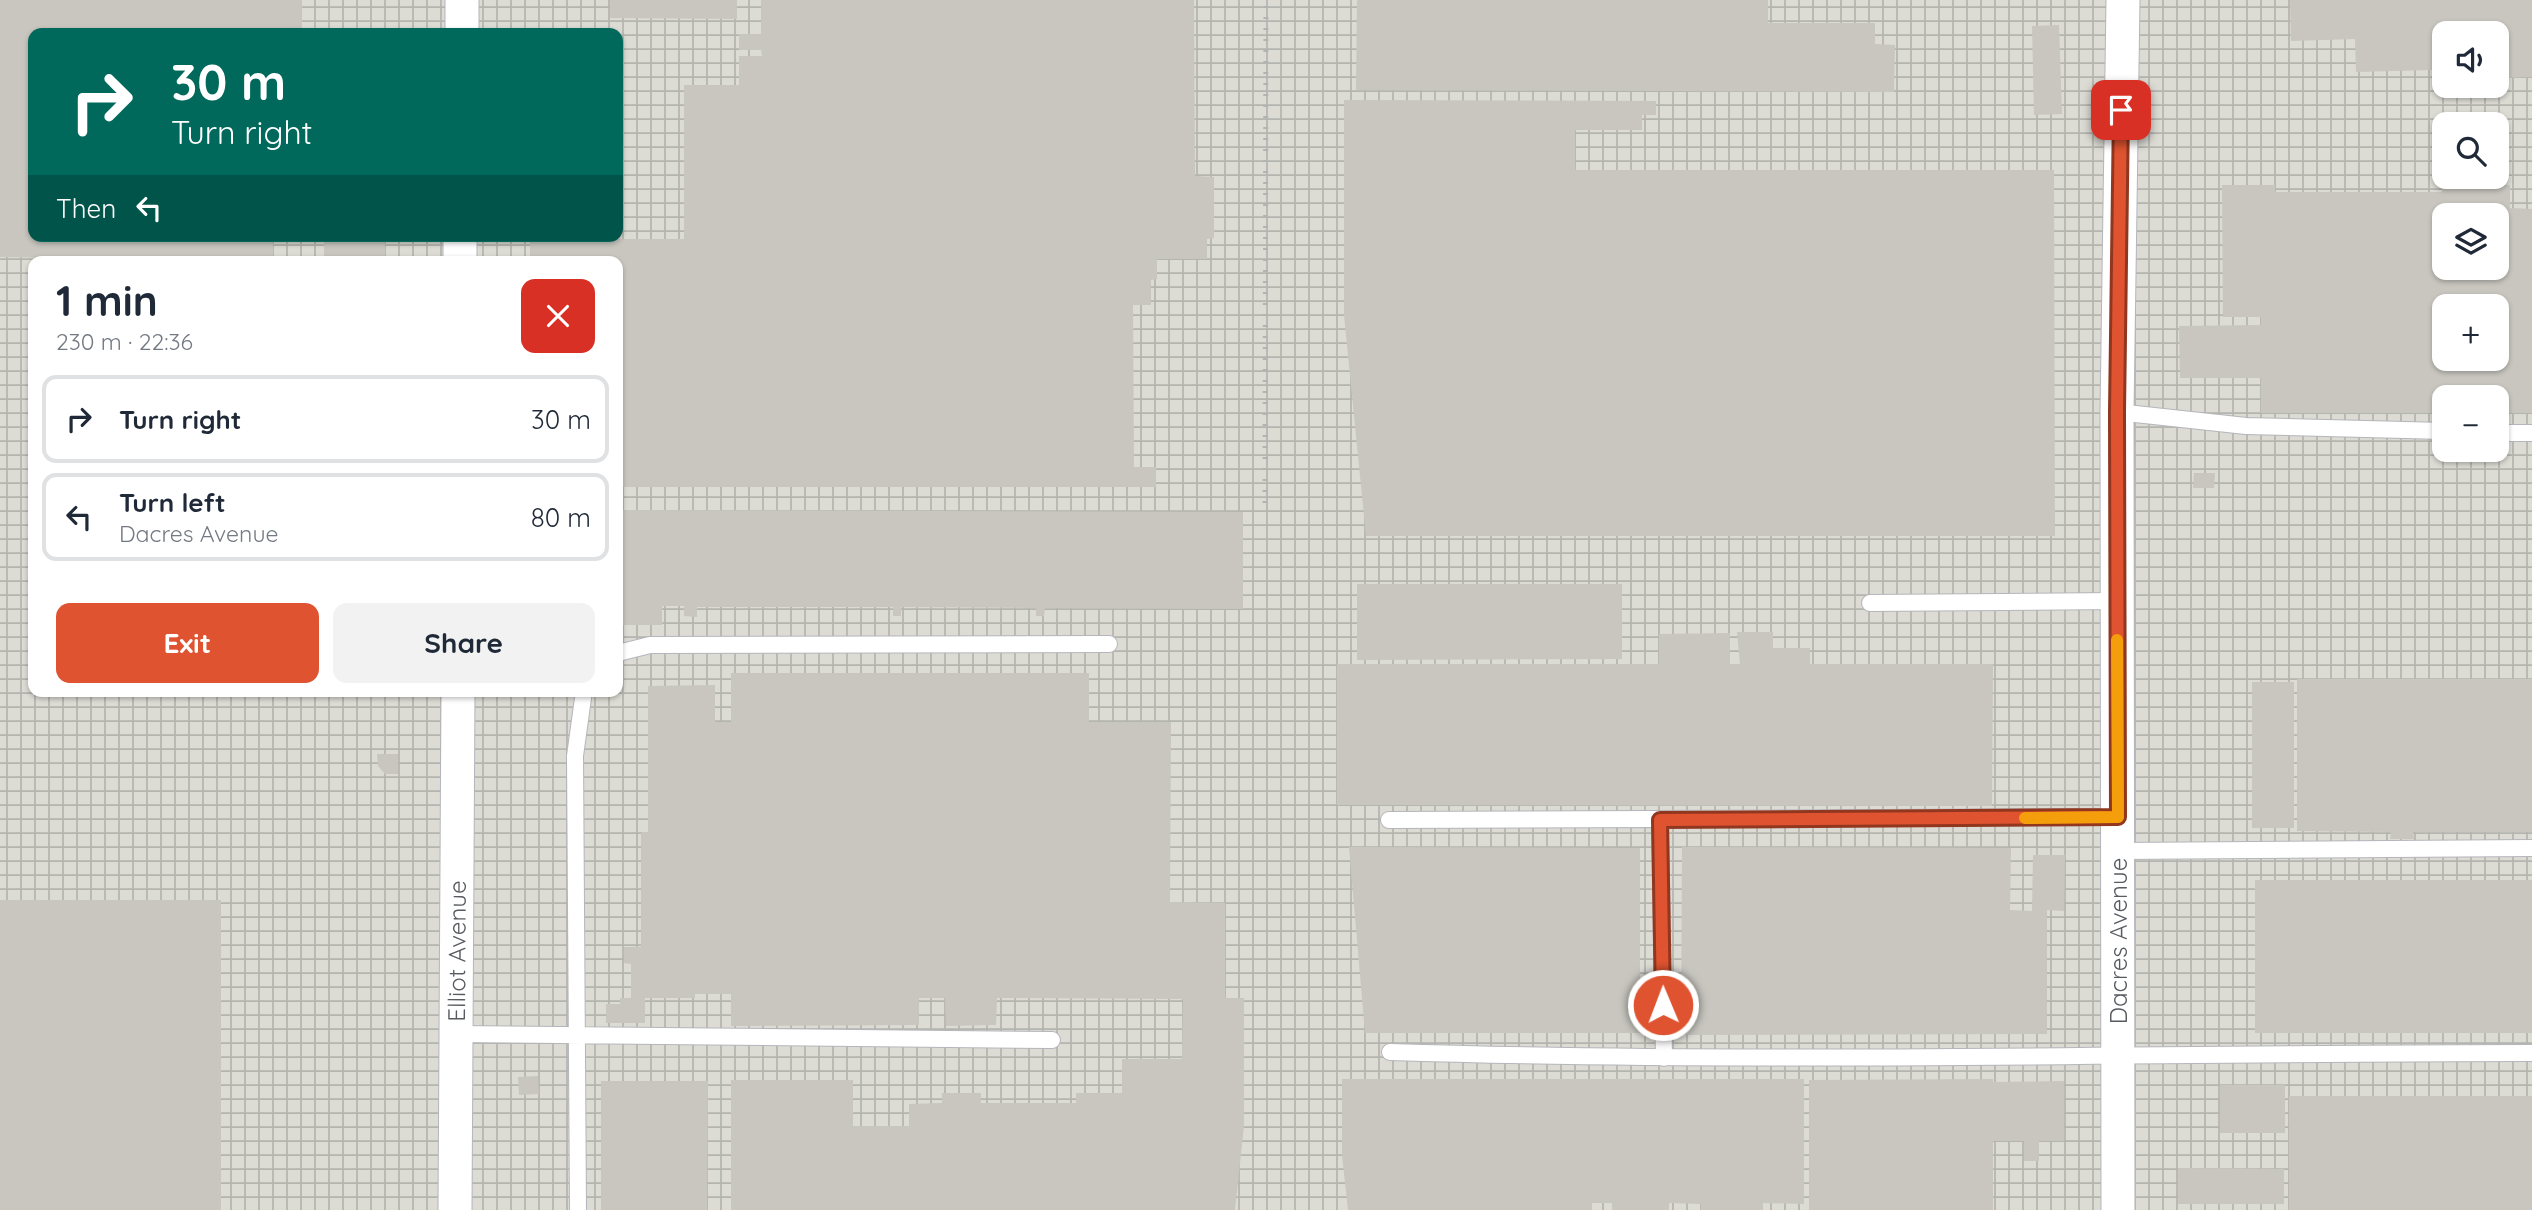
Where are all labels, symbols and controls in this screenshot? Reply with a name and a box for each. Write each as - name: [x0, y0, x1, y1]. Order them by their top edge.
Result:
- map controls: [2432, 21, 2509, 462]
- button: sound: [2432, 21, 2509, 98]
- text: 30 m: [171, 51, 286, 112]
- icon: right: [56, 56, 147, 147]
- pin: [2091, 80, 2151, 140]
- icon: arrive: [2102, 91, 2140, 129]
- text: Turn right: [171, 112, 312, 152]
- button: search: [2432, 112, 2509, 189]
- icon: left: [130, 189, 168, 227]
- text: Then: [56, 192, 116, 225]
- button: layers: [2432, 203, 2509, 280]
- text: 1 min: [56, 274, 158, 327]
- button: close: [521, 279, 595, 353]
- button: +: [2432, 294, 2509, 371]
- text: 230 m · 22:36: [56, 327, 193, 356]
- button: −: [2432, 385, 2509, 462]
- icon: right: [60, 400, 98, 438]
- text: Turn right: [119, 403, 241, 436]
- text: 30 m: [531, 403, 591, 436]
- text: Turn left: [119, 486, 226, 519]
- icon: left: [60, 498, 98, 536]
- text: 80 m: [531, 501, 591, 534]
- text: Dacres Avenue: [119, 519, 278, 548]
- button: Exit: [56, 603, 319, 683]
- button: Share: [333, 603, 595, 683]
- street label: Dacres Avenue: [2103, 858, 2133, 1024]
- street label: Elliot Avenue: [441, 880, 472, 1022]
- position arrow: [1626, 968, 1700, 1042]

